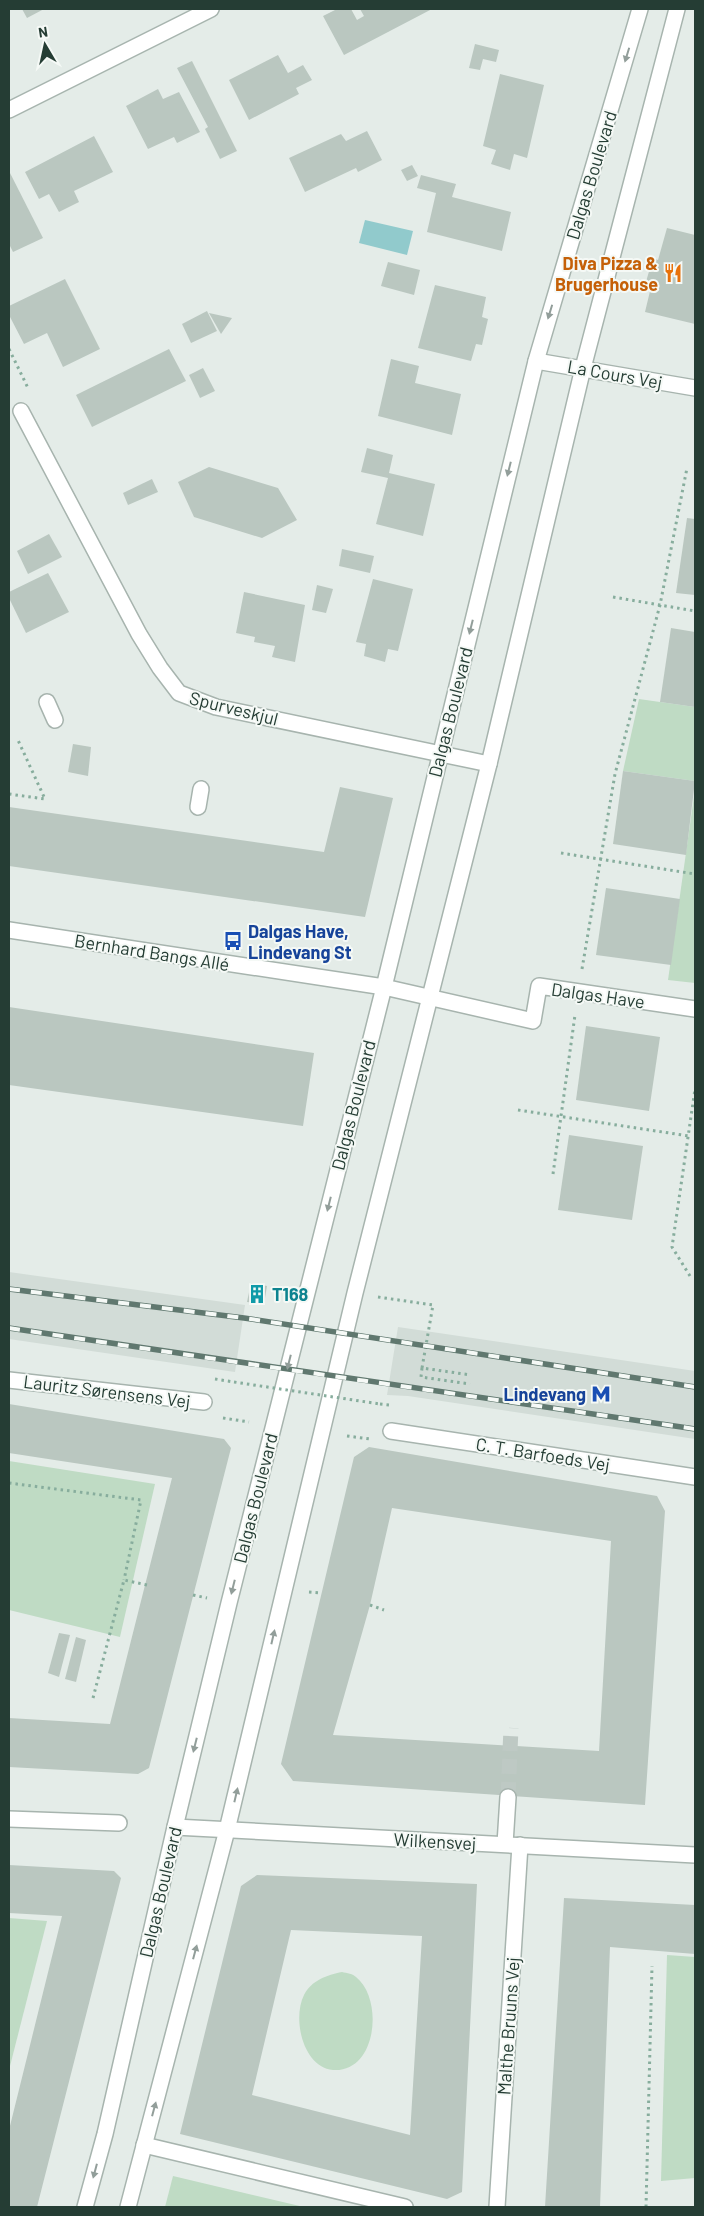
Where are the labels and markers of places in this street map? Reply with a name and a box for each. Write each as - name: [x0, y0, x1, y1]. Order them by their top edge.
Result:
- place label: Diva Pizza & Brugerhouse: [555, 252, 658, 295]
- restaurant icon: Diva Pizza & Brugerhouse: [662, 262, 684, 284]
- place label: Dalgas Have, Lindevang St: [248, 920, 352, 963]
- bus stop icon: Dalgas Have, Lindevang St: [222, 930, 244, 952]
- building icon: T168: [246, 1283, 268, 1305]
- place label: T168: [272, 1283, 309, 1305]
- place label: Lindevang: [504, 1383, 586, 1405]
- metro station icon: Lindevang: [590, 1383, 612, 1405]

